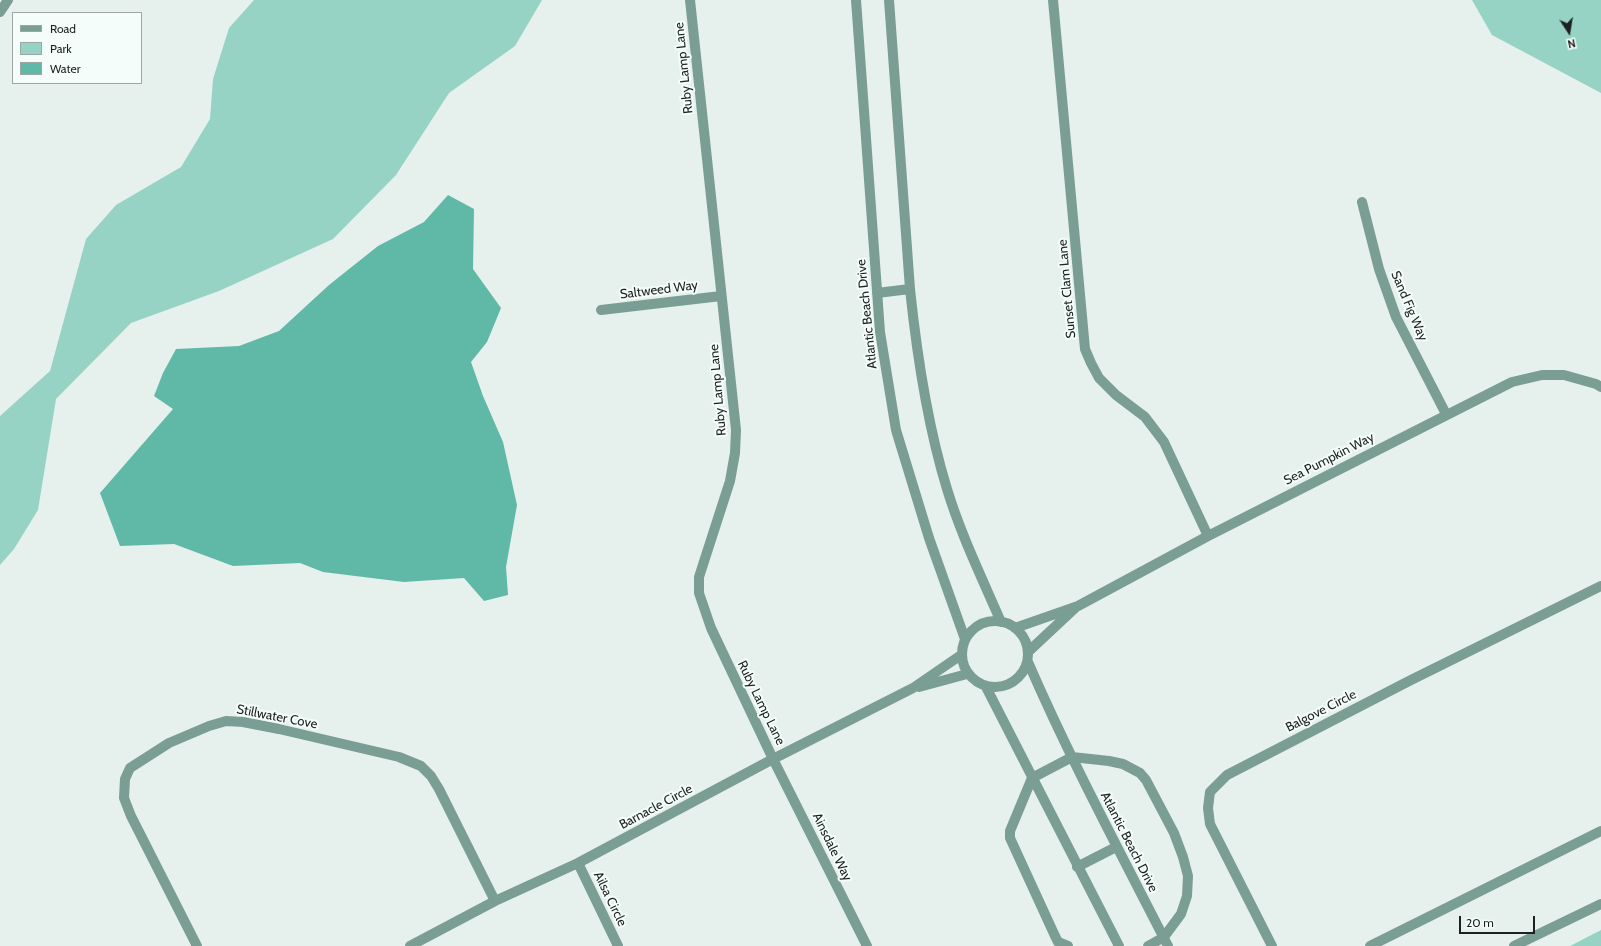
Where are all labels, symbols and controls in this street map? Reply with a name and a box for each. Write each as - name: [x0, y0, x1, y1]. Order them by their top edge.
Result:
- legend: [12, 12, 142, 84]
- north arrow: [1549, 12, 1589, 52]
- text: Road: [50, 21, 76, 36]
- street label: Ruby Lamp Lane: [671, 21, 697, 115]
- text: N: [1566, 36, 1577, 51]
- text: Park: [50, 41, 72, 56]
- text: Water: [50, 61, 80, 76]
- street label: Sunset Clam Lane: [1055, 239, 1079, 339]
- street label: Atlantic Beach Drive: [853, 258, 881, 370]
- street label: Sand Fig Way: [1387, 269, 1431, 343]
- street label: Saltweed Way: [619, 277, 699, 303]
- street label: Ruby Lamp Lane: [706, 343, 730, 437]
- street label: Sea Pumpkin Way: [1281, 430, 1377, 488]
- street label: Ruby Lamp Lane: [734, 658, 788, 748]
- street label: Balgove Circle: [1283, 687, 1359, 735]
- street label: Stillwater Cove: [235, 702, 319, 732]
- street label: Barnacle Circle: [617, 781, 695, 833]
- street label: Atlantic Beach Drive: [1097, 789, 1161, 895]
- street label: Ainsdale Way: [809, 810, 855, 884]
- street label: Ailsa Circle: [590, 869, 630, 929]
- scale bar: [1461, 908, 1537, 934]
- text: 20 m: [1466, 915, 1494, 930]

